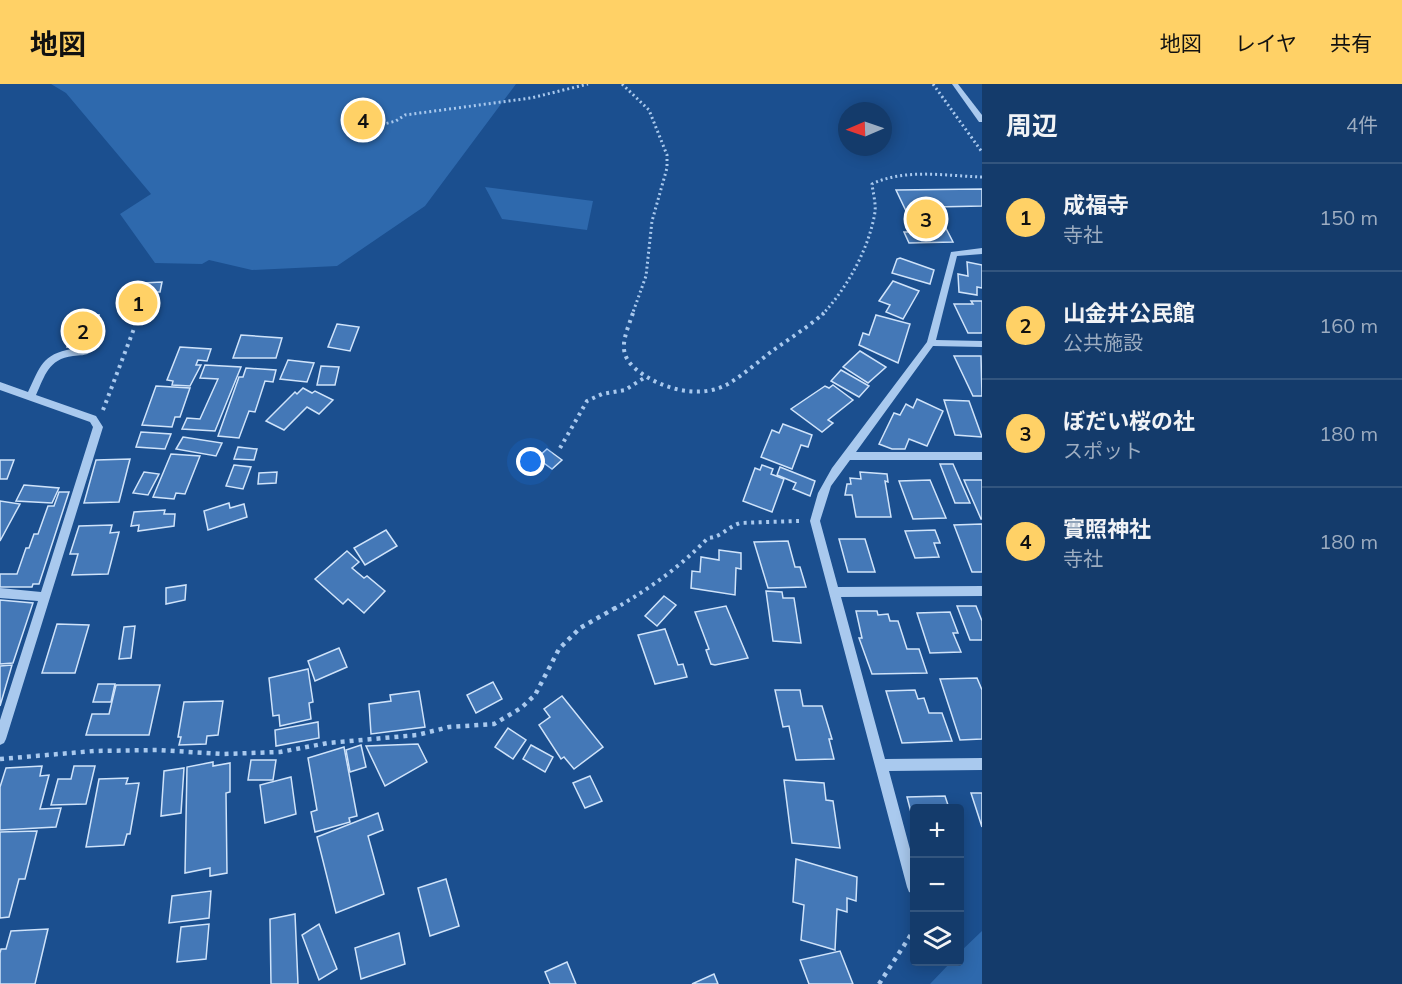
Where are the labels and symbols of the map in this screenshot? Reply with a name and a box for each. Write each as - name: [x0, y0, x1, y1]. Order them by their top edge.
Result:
- pin: 4: [344, 98, 382, 142]
- north arrow: [838, 102, 892, 156]
- pin: 3: [906, 196, 946, 242]
- pin: 1: [118, 280, 158, 326]
- pin: 2: [64, 308, 103, 354]
- your location: [516, 447, 545, 476]

